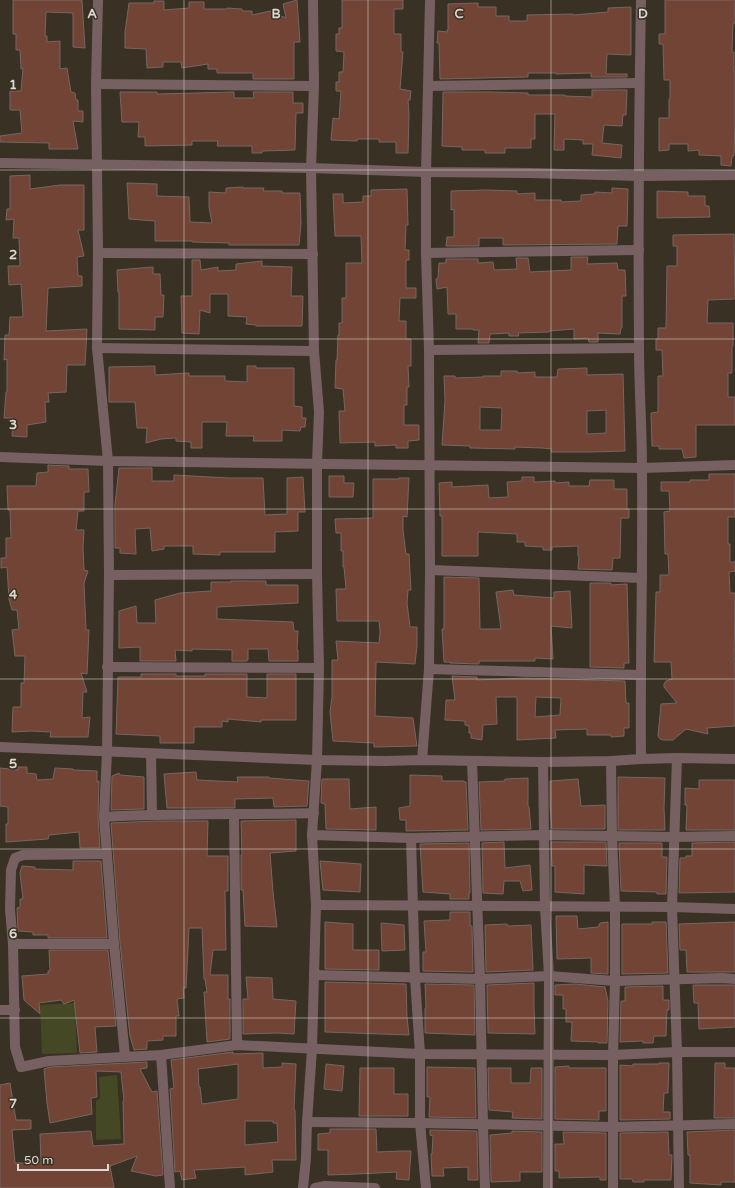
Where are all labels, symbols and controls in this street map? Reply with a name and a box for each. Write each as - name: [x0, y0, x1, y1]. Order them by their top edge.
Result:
- text: A: [87, 6, 97, 22]
- text: B: [271, 6, 281, 22]
- text: C: [454, 6, 464, 22]
- text: D: [638, 6, 648, 22]
- text: 1: [9, 77, 17, 93]
- text: 2: [9, 247, 17, 263]
- text: 3: [9, 417, 17, 433]
- text: 4: [9, 587, 18, 603]
- text: 5: [9, 756, 17, 772]
- text: 6: [9, 926, 17, 942]
- text: 7: [9, 1096, 17, 1112]
- scale bar: [18, 1146, 108, 1172]
- text: 50 m: [24, 1153, 53, 1167]

